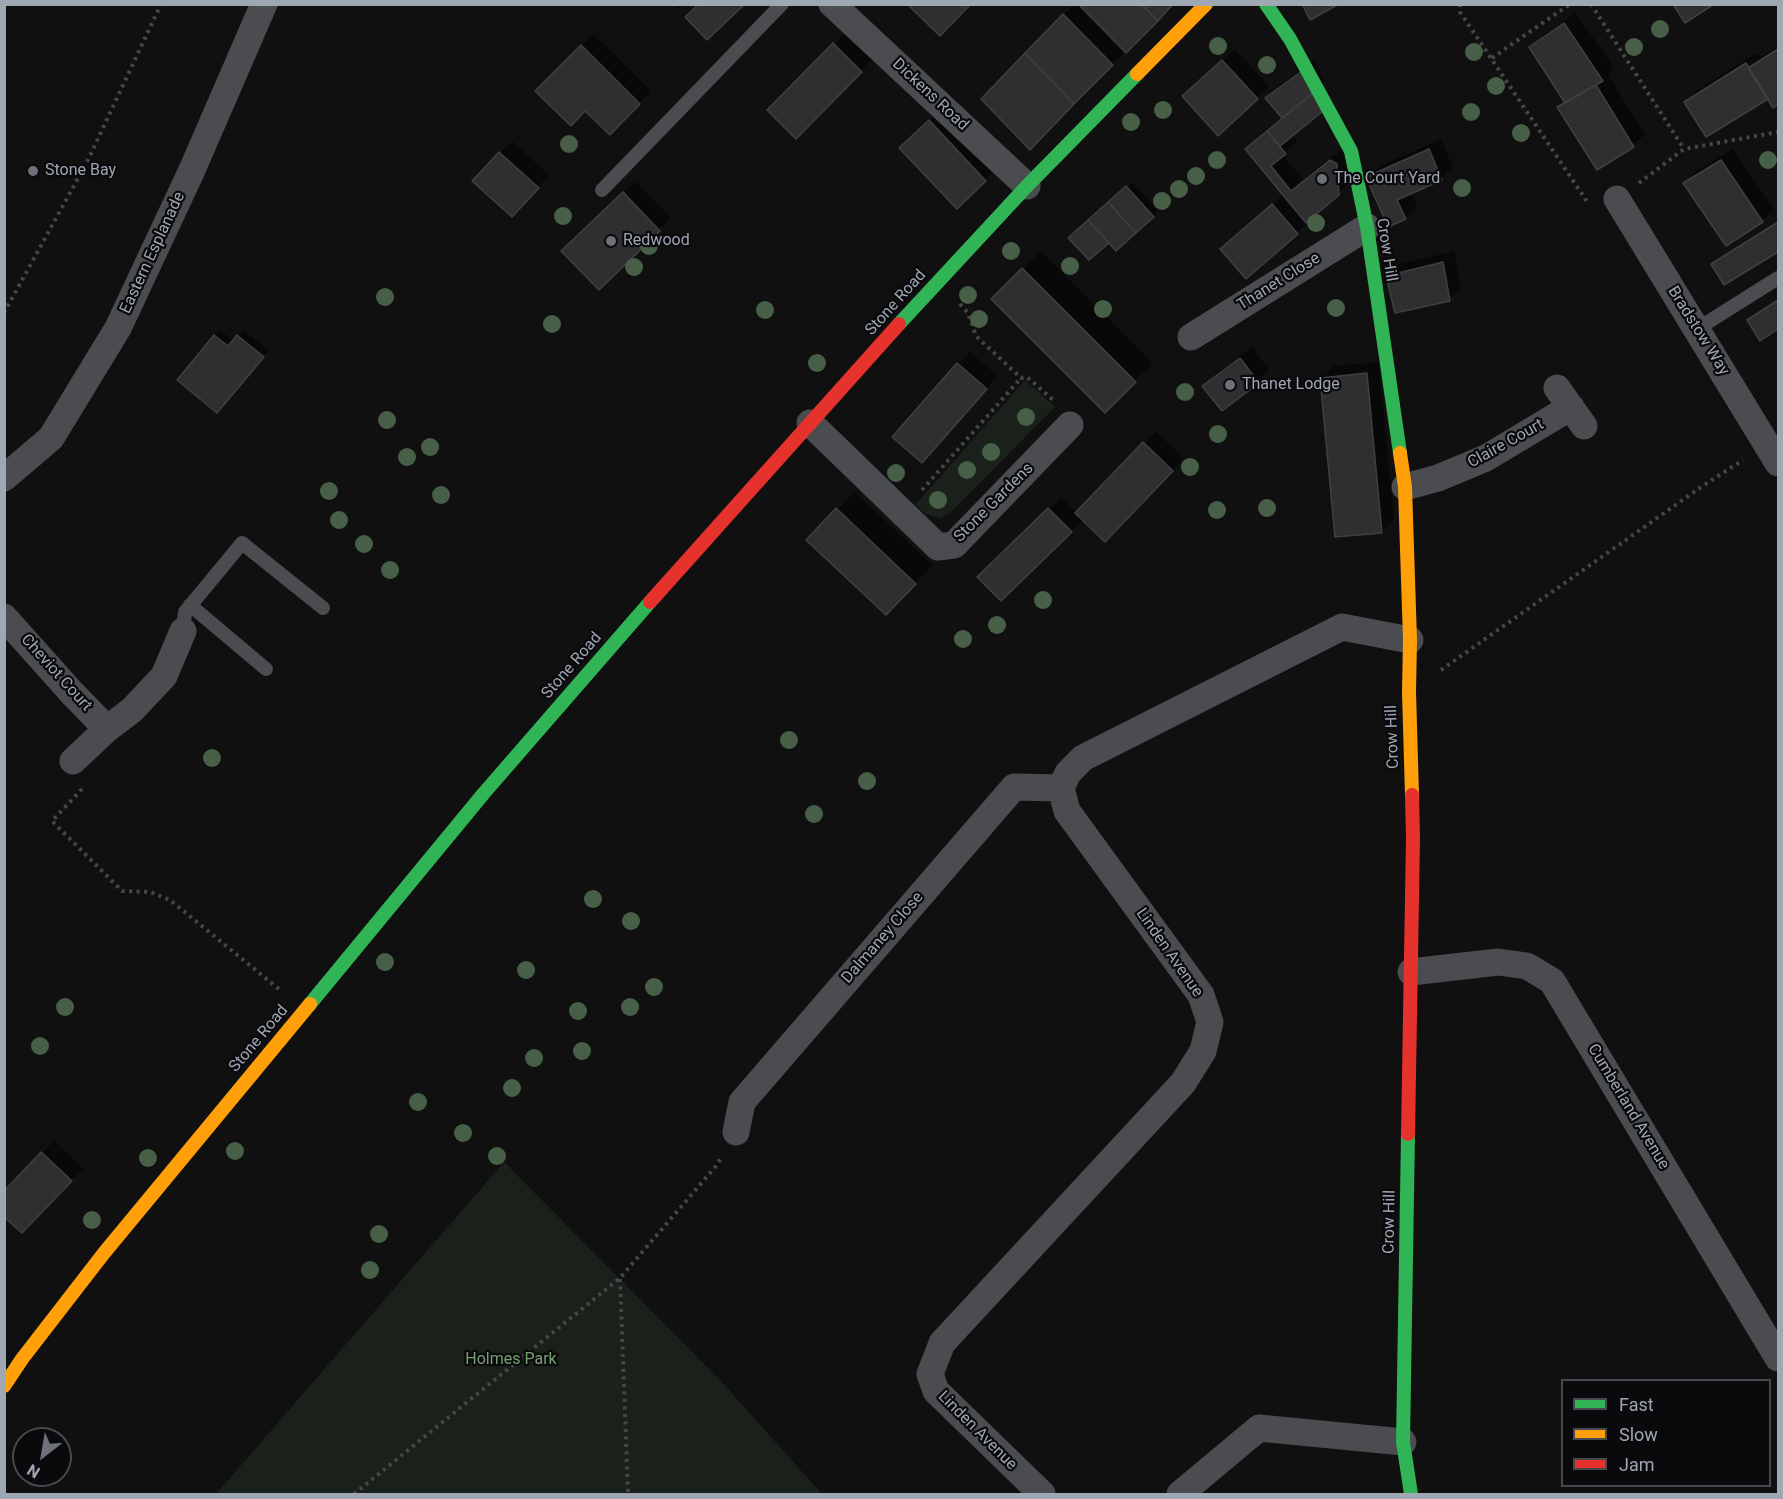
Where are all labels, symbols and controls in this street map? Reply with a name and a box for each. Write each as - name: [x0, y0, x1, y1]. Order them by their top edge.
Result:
- street label: Dickens Road: [888, 55, 972, 135]
- place label: Stone Bay: [45, 161, 116, 181]
- marker: Stone Bay: [26, 164, 40, 178]
- place label: The Court Yard: [1334, 169, 1440, 189]
- marker: The Court Yard: [1315, 172, 1329, 186]
- street label: Eastern Esplanade: [116, 189, 190, 317]
- street label: Crow Hill: [1372, 217, 1400, 283]
- place label: Redwood: [623, 231, 690, 251]
- marker: Redwood: [604, 234, 618, 248]
- street label: Thanet Close: [1234, 249, 1324, 315]
- street label: Stone Road: [862, 266, 930, 340]
- street label: Bradstow Way: [1663, 283, 1733, 379]
- place label: Thanet Lodge: [1242, 375, 1340, 395]
- marker: Thanet Lodge: [1223, 378, 1237, 392]
- street label: Claire Court: [1465, 415, 1547, 473]
- street label: Stone Gardens: [950, 459, 1038, 547]
- street label: Stone Road: [538, 629, 606, 703]
- street label: Cheviot Court: [16, 631, 96, 715]
- street label: Crow Hill: [1382, 705, 1404, 769]
- street label: Dalmaney Close: [838, 888, 928, 988]
- street label: Linden Avenue: [1131, 905, 1207, 1001]
- street label: Stone Road: [225, 1002, 293, 1076]
- street label: Cumberland Avenue: [1583, 1041, 1673, 1173]
- street label: Crow Hill: [1380, 1190, 1400, 1254]
- park label: Holmes Park: [465, 1350, 557, 1370]
- legend: [1561, 1379, 1771, 1487]
- street label: Linden Avenue: [933, 1387, 1021, 1475]
- text: Fast: [1619, 1394, 1654, 1415]
- text: Slow: [1619, 1424, 1658, 1445]
- north arrow: [12, 1427, 72, 1487]
- text: Jam: [1619, 1454, 1655, 1475]
- text: N: [24, 1460, 43, 1482]

